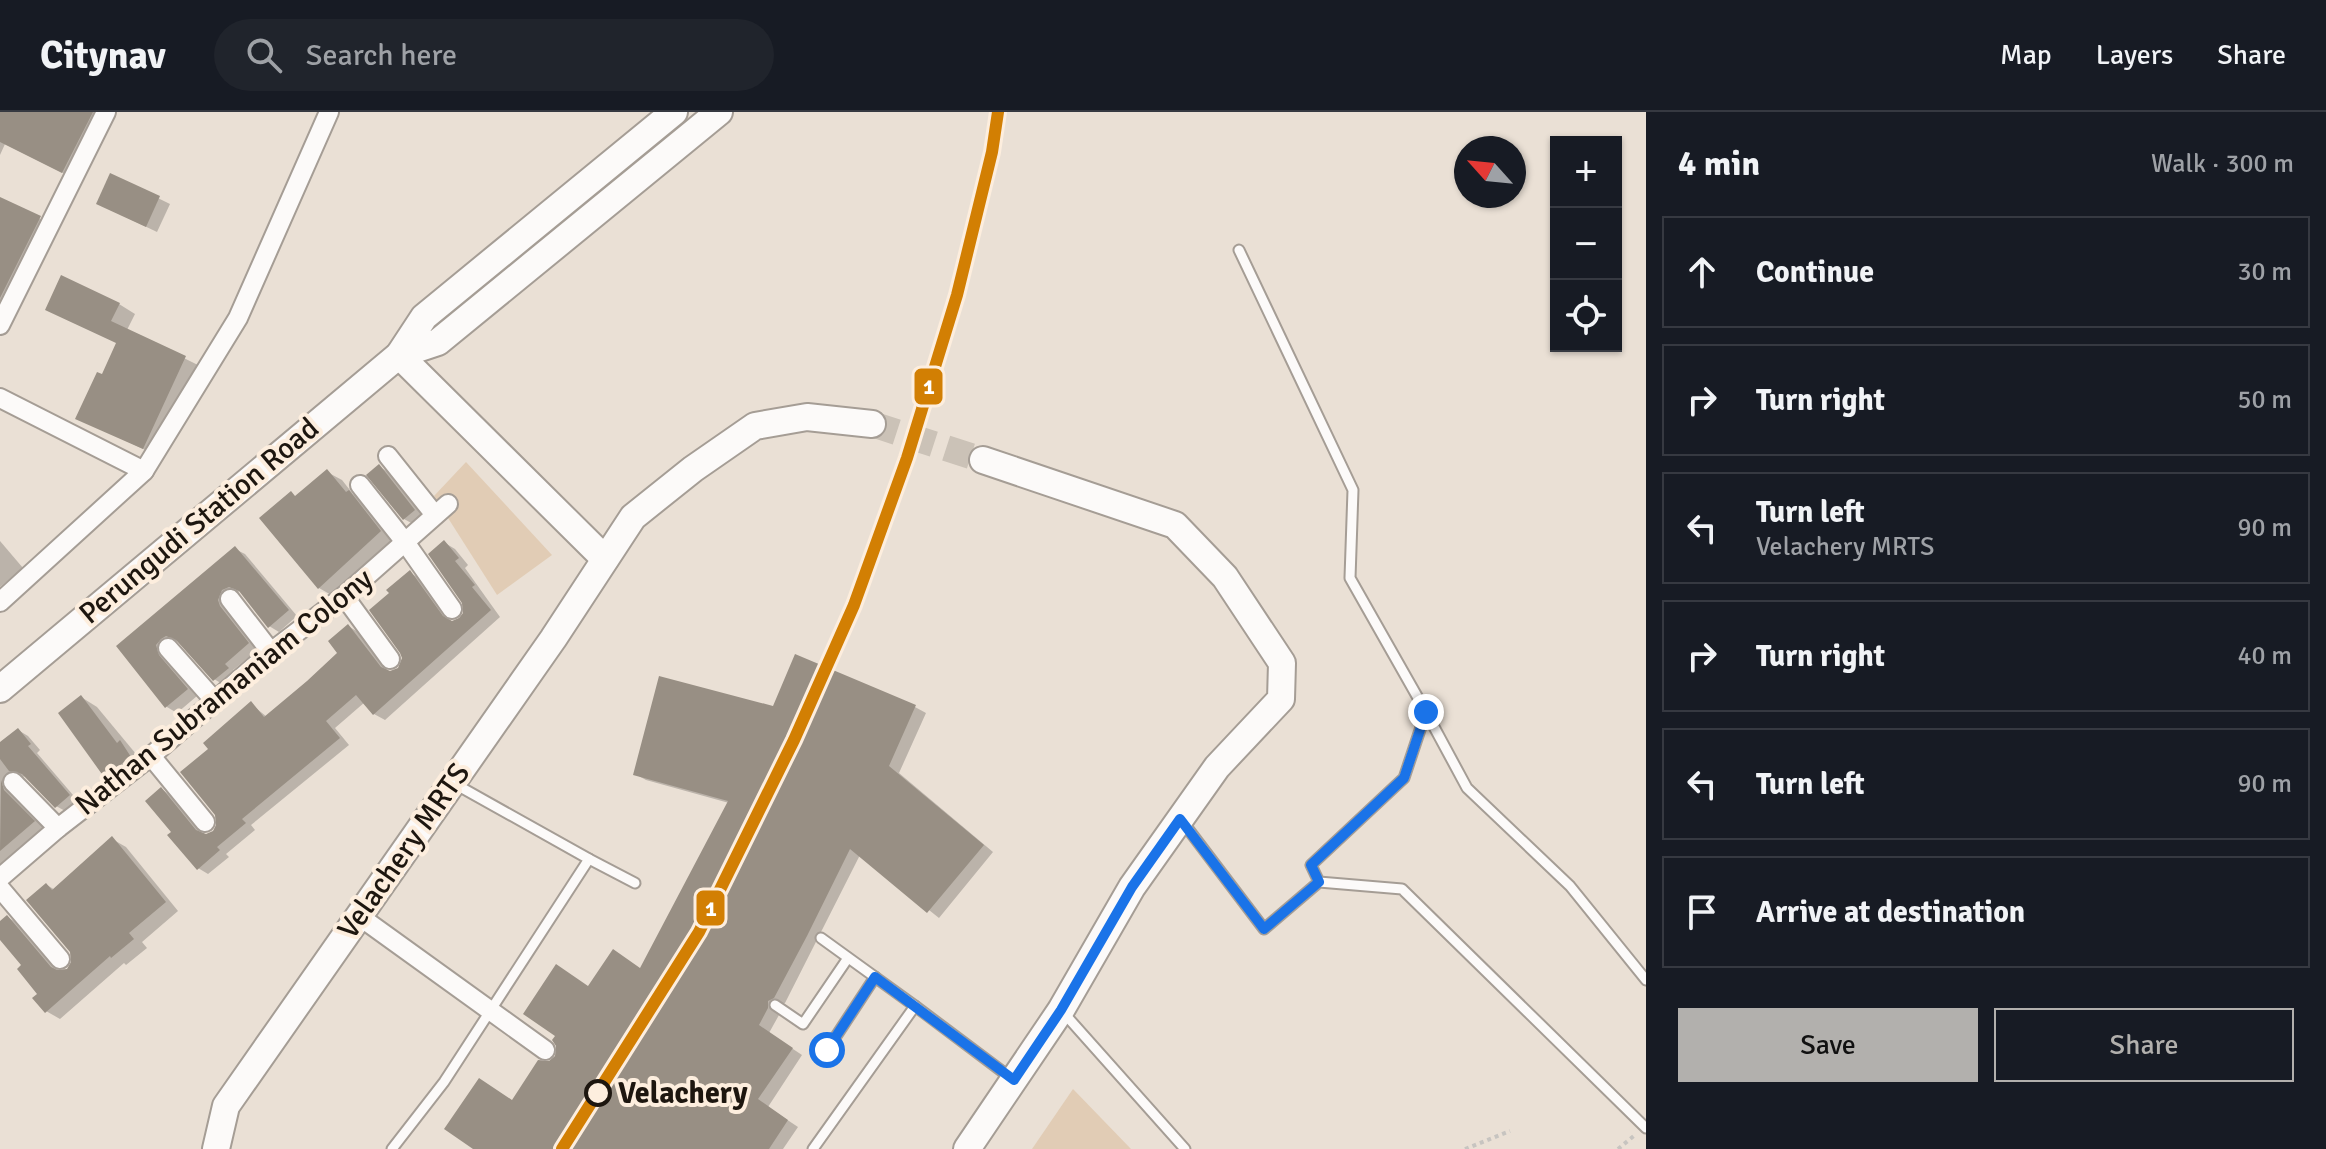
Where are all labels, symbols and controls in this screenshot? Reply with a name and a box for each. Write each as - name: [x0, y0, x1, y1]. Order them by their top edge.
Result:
- search box: [214, 19, 774, 91]
- text: Citynav: [40, 32, 166, 79]
- icon: search: [242, 33, 286, 77]
- text: Search here: [306, 37, 457, 74]
- text: Map: [2000, 38, 2052, 72]
- text: Layers: [2096, 38, 2173, 72]
- text: Share: [2217, 38, 2286, 72]
- north arrow: [1454, 136, 1526, 208]
- map controls: [1550, 136, 1622, 352]
- button: +: [1550, 136, 1622, 208]
- text: 4 min: [1678, 143, 1760, 185]
- text: Walk · 300 m: [2151, 148, 2294, 180]
- button: −: [1550, 208, 1622, 280]
- icon: ahead: [1680, 250, 1724, 294]
- text: Continue: [1756, 254, 1874, 291]
- text: 30 m: [2237, 256, 2292, 288]
- button: locate: [1550, 280, 1622, 352]
- line badge: 1: [913, 367, 944, 406]
- text: 1: [923, 373, 935, 400]
- icon: right: [1680, 378, 1724, 422]
- text: Turn right: [1756, 382, 1885, 419]
- text: 50 m: [2237, 384, 2292, 416]
- street label: Perungudi Station Road: [72, 410, 326, 632]
- text: Turn left: [1756, 494, 1865, 531]
- icon: left: [1680, 506, 1724, 550]
- text: 90 m: [2237, 512, 2292, 544]
- text: Velachery MRTS: [1756, 531, 1934, 563]
- street label: Nathan Subramaniam Colony: [68, 561, 380, 823]
- icon: right: [1680, 634, 1724, 678]
- text: Turn right: [1756, 638, 1885, 675]
- text: 40 m: [2237, 640, 2292, 672]
- route end: [1408, 694, 1444, 730]
- street label: Velachery MRTS: [330, 756, 478, 946]
- icon: left: [1680, 762, 1724, 806]
- text: Turn left: [1756, 766, 1865, 803]
- text: 90 m: [2237, 768, 2292, 800]
- line badge: 1: [695, 889, 726, 927]
- icon: arrive: [1680, 890, 1724, 934]
- text: Arrive at destination: [1756, 894, 2025, 931]
- text: 1: [705, 895, 717, 922]
- button: Save: [1678, 1008, 1978, 1082]
- button: Share: [1994, 1008, 2294, 1082]
- route start: [809, 1032, 845, 1068]
- place label: Velachery: [618, 1075, 748, 1112]
- marker: Velachery: [585, 1080, 611, 1106]

